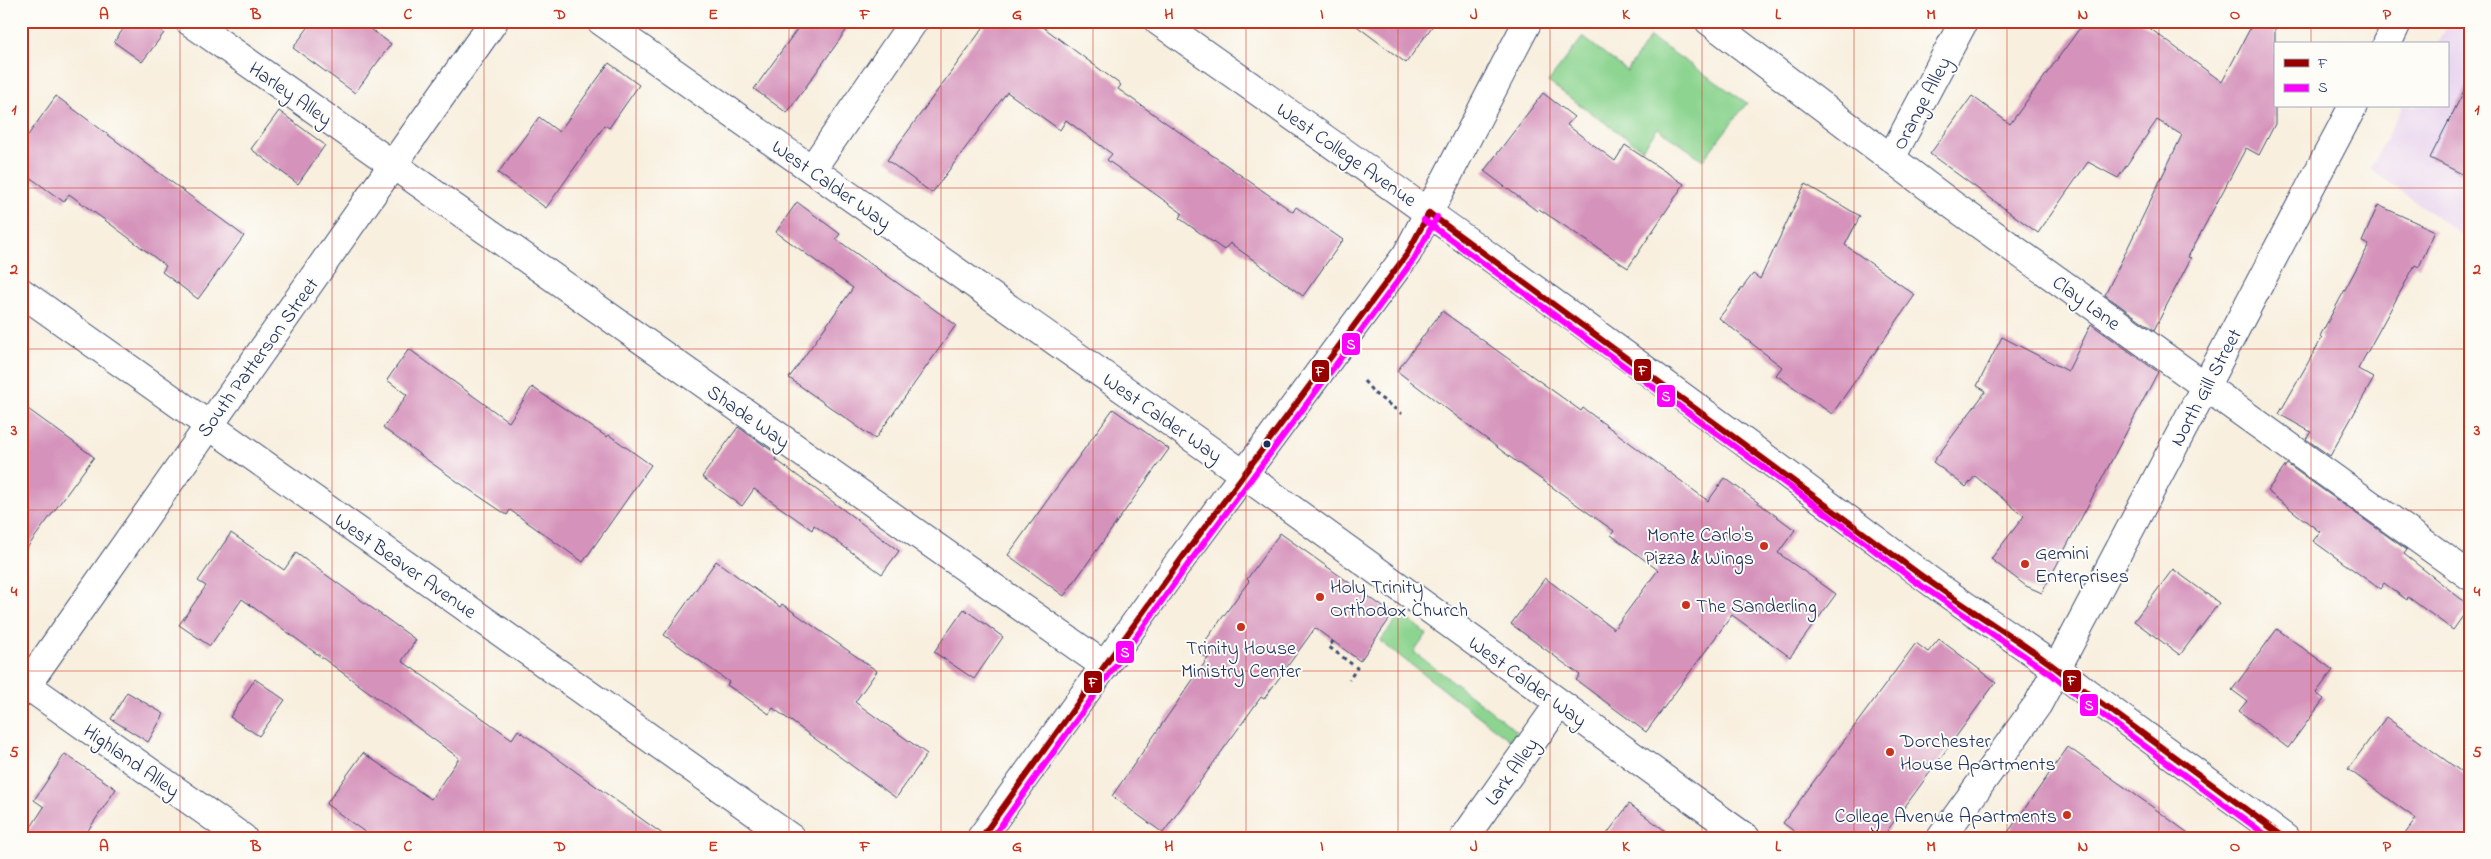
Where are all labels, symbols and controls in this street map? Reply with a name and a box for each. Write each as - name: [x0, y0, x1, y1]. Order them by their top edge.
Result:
- text: A: [99, 3, 109, 27]
- text: B: [250, 3, 262, 27]
- text: C: [404, 3, 413, 27]
- text: D: [553, 3, 566, 27]
- text: E: [708, 3, 718, 27]
- text: F: [859, 3, 871, 27]
- text: G: [1012, 3, 1022, 27]
- text: H: [1164, 3, 1174, 27]
- text: I: [1320, 3, 1324, 27]
- text: J: [1470, 3, 1478, 27]
- text: K: [1622, 3, 1631, 27]
- text: L: [1775, 3, 1782, 27]
- text: M: [1926, 3, 1936, 27]
- text: N: [2078, 3, 2089, 27]
- text: O: [2230, 3, 2241, 27]
- text: P: [2383, 3, 2392, 27]
- legend: [2274, 42, 2448, 108]
- street label: Orange Alley: [1886, 52, 1961, 157]
- text: F: [2317, 53, 2328, 75]
- street label: Harley Alley: [242, 56, 337, 135]
- text: S: [2318, 77, 2328, 99]
- street label: West College Avenue: [1269, 97, 1422, 216]
- text: 1: [11, 98, 17, 122]
- text: 1: [2474, 98, 2480, 122]
- street label: West Calder Way: [765, 134, 896, 238]
- text: 2: [9, 258, 18, 282]
- text: 2: [2472, 258, 2481, 282]
- street label: Clay Lane: [2045, 269, 2126, 339]
- street label: South Patterson Street: [191, 272, 327, 444]
- street label: North Gill Street: [2164, 324, 2251, 452]
- line badge: S: [1341, 332, 1361, 356]
- text: S: [1347, 335, 1356, 356]
- line badge: F: [1633, 358, 1652, 382]
- line badge: F: [1311, 359, 1330, 383]
- text: F: [1637, 361, 1648, 382]
- text: F: [1314, 362, 1325, 383]
- street label: West Calder Way: [1096, 367, 1227, 471]
- street label: Shade Way: [700, 379, 795, 457]
- line badge: S: [1656, 384, 1676, 408]
- text: S: [1662, 387, 1671, 408]
- text: 3: [10, 419, 18, 443]
- text: 3: [2473, 419, 2481, 443]
- unlabelled marker: [1262, 439, 1272, 449]
- street label: West Beaver Avenue: [327, 507, 482, 627]
- place label: Monte Carlo's Pizza & Wings: [1644, 522, 1754, 575]
- marker: Monte Carlo's Pizza & Wings: [1758, 540, 1770, 552]
- place label: Gemini Enterprises: [2035, 540, 2129, 592]
- marker: Gemini Enterprises: [2019, 558, 2031, 570]
- place label: Holy Trinity Orthodox Church: [1330, 574, 1468, 626]
- text: 4: [10, 580, 18, 604]
- text: 4: [2473, 580, 2481, 604]
- marker: Holy Trinity Orthodox Church: [1314, 591, 1326, 603]
- place label: The Sanderling: [1696, 593, 1817, 623]
- marker: The Sanderling: [1680, 599, 1692, 611]
- marker: Trinity House Ministry Center: [1235, 621, 1247, 633]
- street label: West Calder Way: [1461, 630, 1592, 736]
- place label: Trinity House Ministry Center: [1181, 635, 1302, 687]
- line badge: S: [1115, 640, 1135, 664]
- text: S: [1121, 643, 1130, 664]
- line badge: F: [2062, 669, 2082, 693]
- line badge: F: [1083, 670, 1103, 694]
- text: F: [2066, 671, 2077, 692]
- text: F: [1087, 673, 1098, 694]
- line badge: S: [2079, 693, 2099, 717]
- text: S: [2085, 696, 2094, 717]
- street label: Highland Alley: [76, 718, 185, 807]
- place label: Dorchester House Apartments: [1899, 728, 2056, 780]
- street label: Lark Alley: [1479, 732, 1547, 812]
- text: 5: [9, 741, 19, 765]
- text: 5: [2472, 741, 2482, 765]
- marker: Dorchester House Apartments: [1884, 746, 1896, 758]
- place label: College Avenue Apartments: [1835, 803, 2057, 833]
- marker: College Avenue Apartments: [2061, 809, 2073, 821]
- text: A: [99, 835, 109, 859]
- text: B: [250, 835, 262, 859]
- text: C: [404, 835, 413, 859]
- text: D: [553, 835, 566, 859]
- text: E: [708, 835, 718, 859]
- text: F: [859, 835, 871, 859]
- text: G: [1012, 835, 1022, 859]
- text: H: [1164, 835, 1174, 859]
- text: I: [1320, 835, 1324, 859]
- text: J: [1470, 835, 1478, 859]
- text: K: [1622, 835, 1631, 859]
- text: L: [1775, 835, 1782, 859]
- text: M: [1926, 835, 1936, 859]
- text: N: [2078, 835, 2089, 859]
- text: O: [2230, 835, 2241, 859]
- text: P: [2383, 835, 2392, 859]

